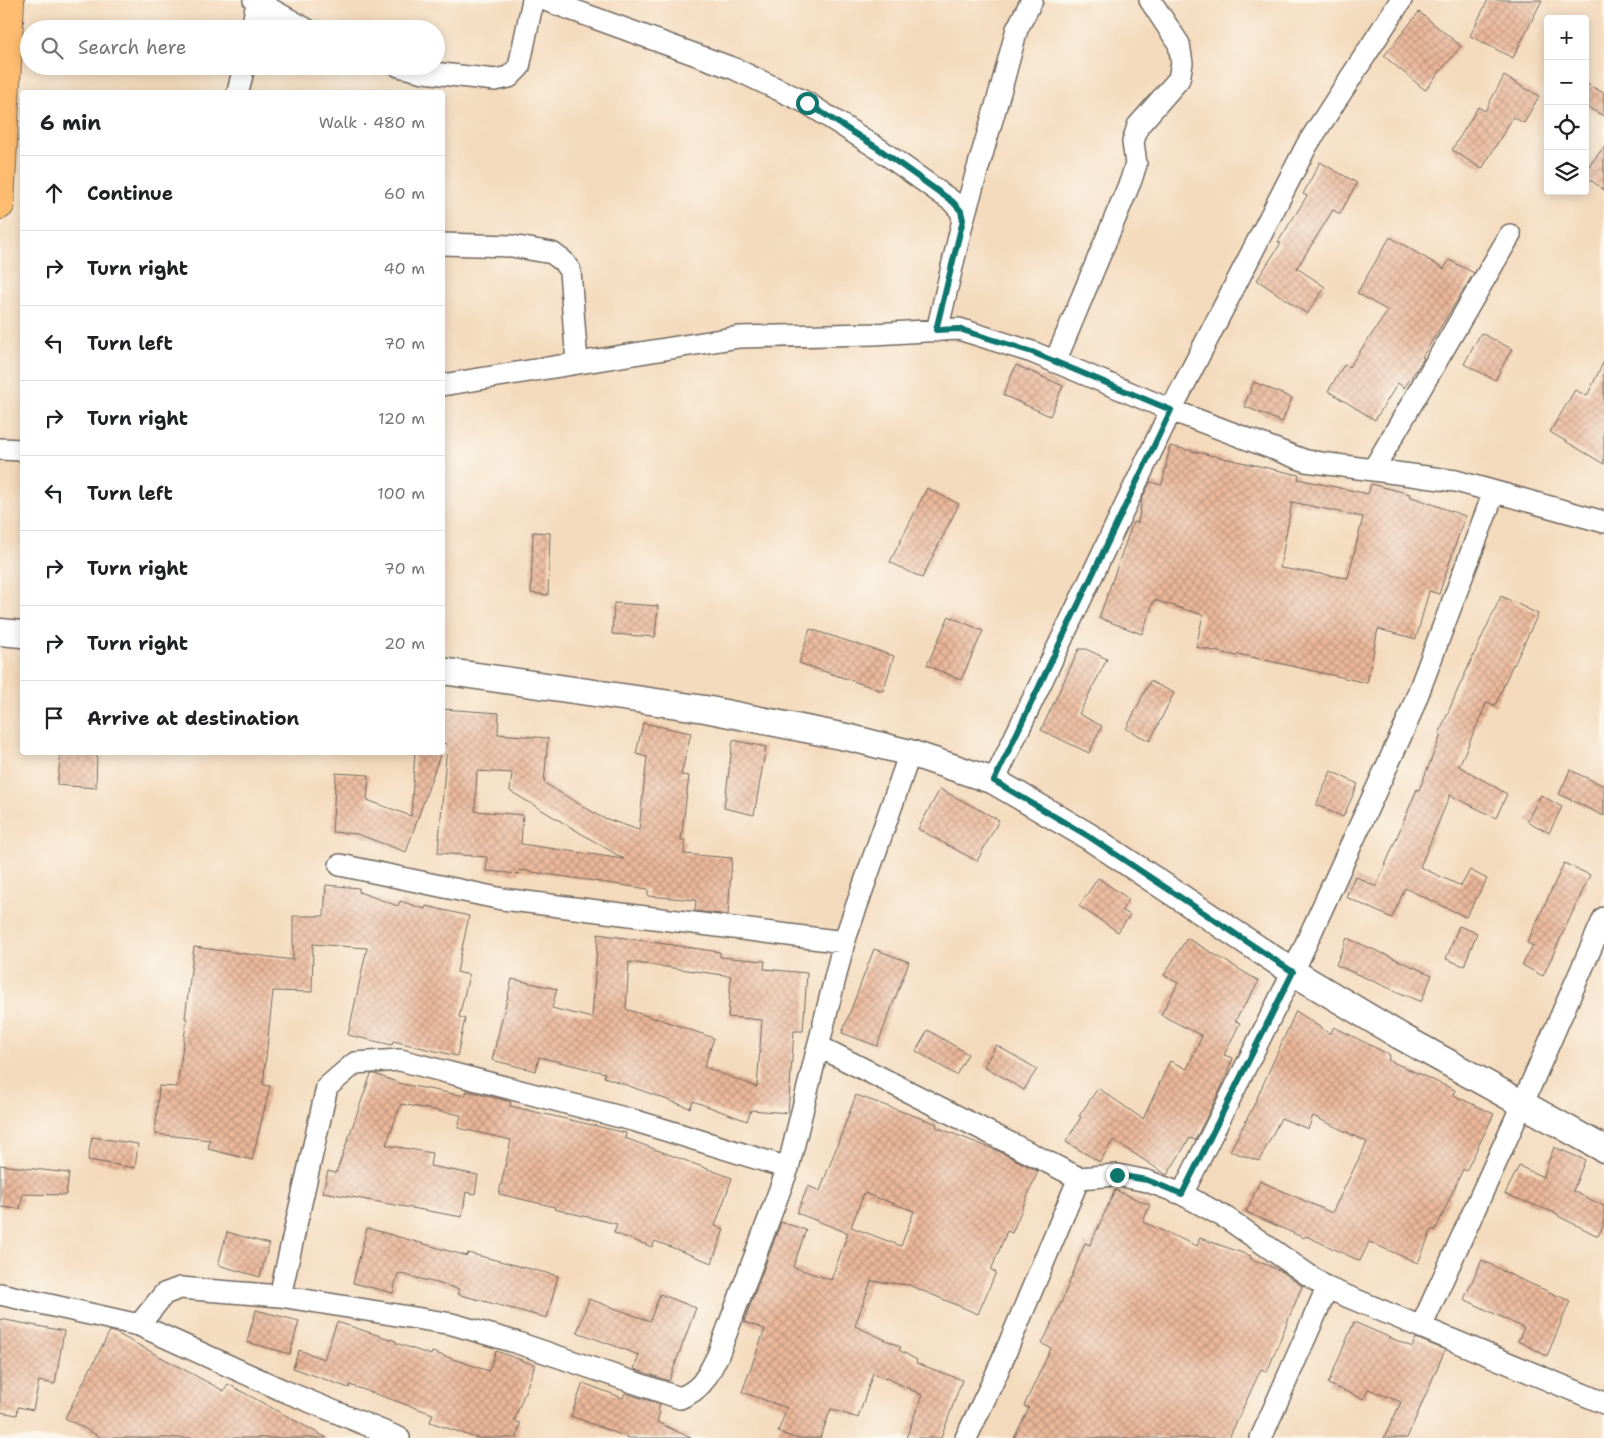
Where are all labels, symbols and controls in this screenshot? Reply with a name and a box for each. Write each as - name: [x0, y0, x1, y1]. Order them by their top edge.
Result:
- map controls: [1544, 15, 1589, 195]
- button: +: [1544, 15, 1589, 60]
- search box: [20, 20, 445, 75]
- icon: search: [38, 34, 66, 62]
- text: Search here: [78, 35, 187, 60]
- button: −: [1544, 60, 1589, 105]
- route start: [796, 92, 819, 115]
- button: locate: [1544, 105, 1589, 150]
- text: 6 min: [40, 109, 101, 137]
- text: Walk · 480 m: [319, 112, 425, 133]
- button: layers: [1544, 150, 1589, 195]
- icon: ahead: [40, 179, 68, 207]
- text: Continue: [87, 181, 173, 206]
- text: 60 m: [384, 183, 425, 204]
- icon: right: [40, 254, 68, 282]
- text: Turn right: [87, 256, 188, 281]
- text: 40 m: [383, 258, 425, 279]
- icon: left: [40, 329, 68, 357]
- text: Turn left: [87, 331, 173, 356]
- text: 70 m: [384, 333, 425, 354]
- icon: right: [40, 404, 68, 432]
- text: Turn right: [87, 406, 188, 431]
- text: 120 m: [378, 408, 425, 429]
- icon: left: [40, 479, 68, 507]
- text: Turn left: [87, 481, 173, 506]
- text: 100 m: [377, 483, 425, 504]
- icon: right: [40, 554, 68, 582]
- text: Turn right: [87, 556, 188, 581]
- text: 70 m: [384, 558, 425, 579]
- icon: right: [40, 629, 68, 657]
- text: Turn right: [87, 631, 188, 656]
- text: 20 m: [384, 633, 425, 654]
- icon: arrive: [40, 704, 68, 732]
- text: Arrive at destination: [87, 706, 299, 731]
- route end: [1106, 1164, 1129, 1187]

